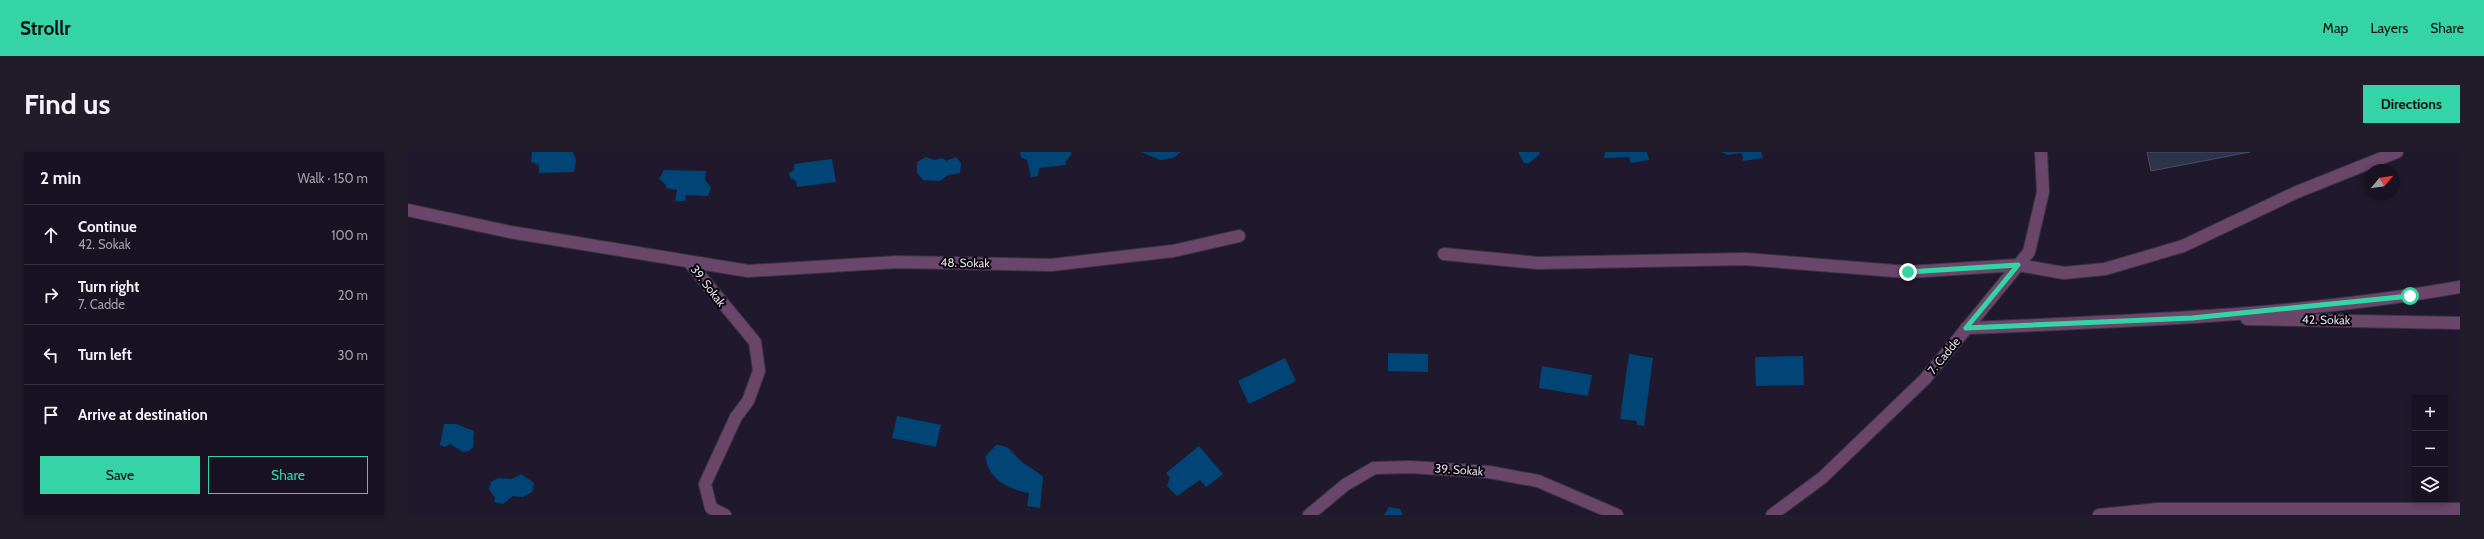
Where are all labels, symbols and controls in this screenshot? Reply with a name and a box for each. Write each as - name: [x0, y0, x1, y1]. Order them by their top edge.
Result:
- text: Strollr: [20, 17, 71, 40]
- text: Map: [2323, 19, 2348, 37]
- text: Layers: [2370, 19, 2408, 37]
- text: Share: [2430, 19, 2464, 37]
- button: Directions: [2363, 85, 2460, 123]
- text: Find us: [24, 87, 110, 121]
- north arrow: [2364, 164, 2400, 200]
- text: 2 min: [40, 168, 81, 188]
- text: Walk · 150 m: [297, 170, 368, 186]
- text: Continue: [78, 218, 137, 236]
- icon: ahead: [40, 224, 62, 246]
- text: 100 m: [331, 227, 368, 243]
- text: 42. Sokak: [78, 236, 131, 252]
- street label: 48. Sokak: [940, 255, 990, 270]
- street label: 39. Sokak: [688, 262, 730, 310]
- route end: [1899, 263, 1917, 281]
- text: Turn right: [78, 278, 139, 296]
- icon: right: [40, 284, 62, 306]
- text: 20 m: [338, 287, 368, 303]
- route start: [2401, 287, 2419, 305]
- text: 7. Cadde: [78, 296, 125, 312]
- street label: 42. Sokak: [2302, 312, 2351, 327]
- street label: 7. Cadde: [1924, 334, 1963, 377]
- icon: left: [40, 344, 62, 366]
- text: Turn left: [78, 346, 132, 364]
- text: 30 m: [338, 347, 368, 363]
- map controls: [2412, 395, 2448, 503]
- button: +: [2412, 395, 2448, 431]
- icon: arrive: [40, 404, 62, 426]
- text: Arrive at destination: [78, 406, 208, 424]
- button: −: [2412, 431, 2448, 467]
- button: Save: [40, 456, 200, 494]
- button: Share: [208, 456, 368, 494]
- street label: 39. Sokak: [1434, 460, 1484, 479]
- button: layers: [2412, 467, 2448, 503]

